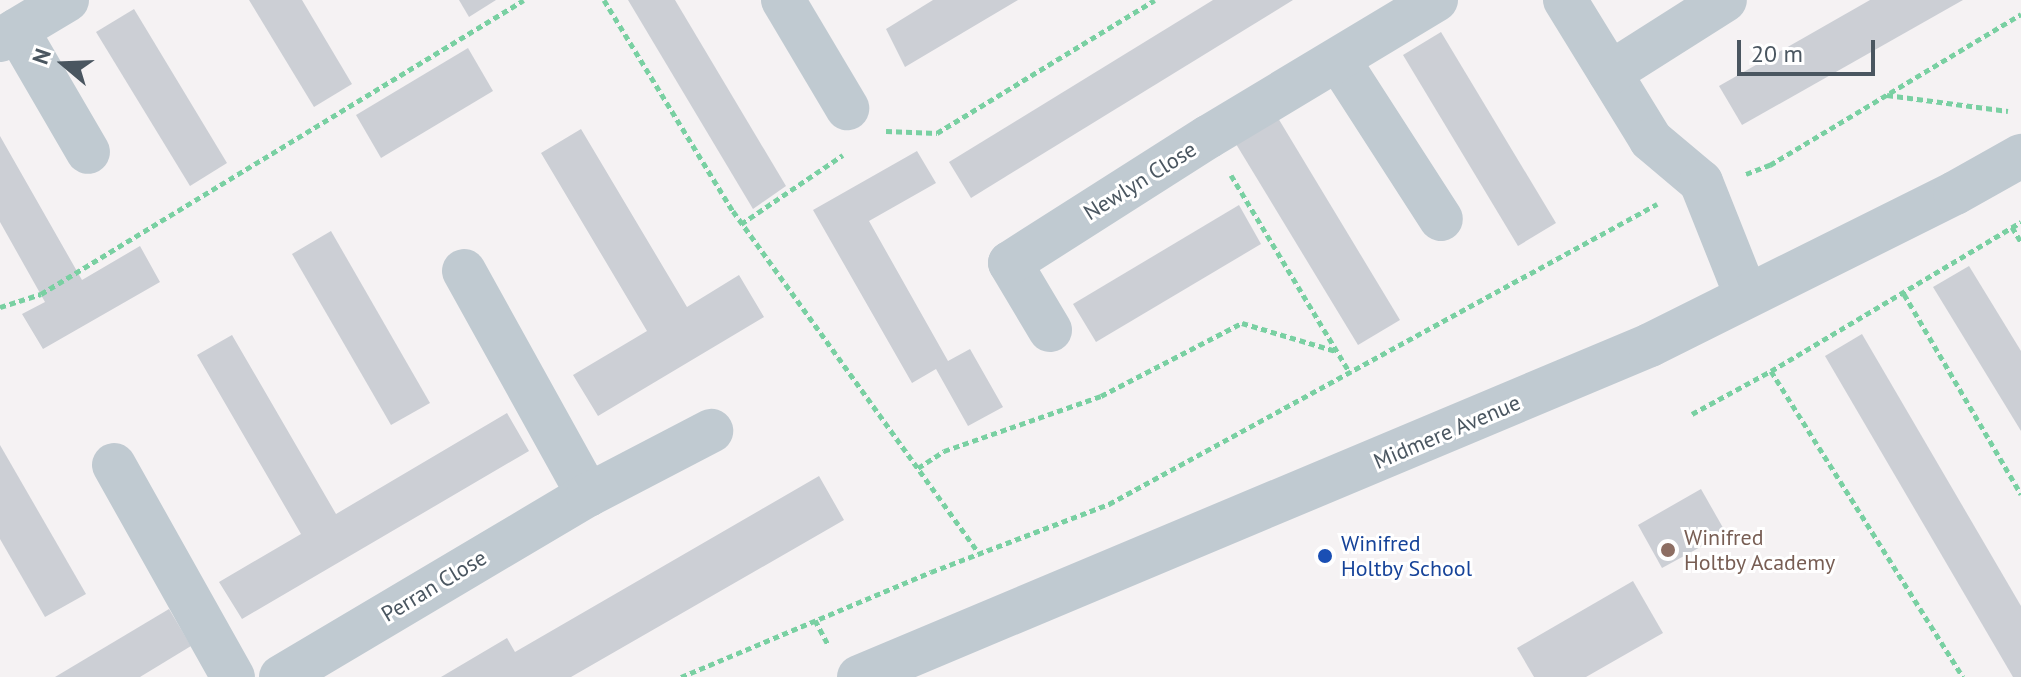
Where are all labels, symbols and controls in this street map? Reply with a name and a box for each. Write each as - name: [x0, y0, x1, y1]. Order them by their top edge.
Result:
- north arrow: [24, 24, 104, 104]
- scale bar: [1741, 24, 1879, 74]
- text: 20 m: [1751, 38, 1803, 69]
- text: N: [26, 45, 57, 68]
- street label: Newlyn Close: [1079, 136, 1201, 226]
- street label: Midmere Avenue: [1369, 389, 1525, 475]
- place label: Winifred Holtby Academy: [1684, 524, 1837, 576]
- place label: Winifred Holtby School: [1341, 530, 1473, 582]
- marker: Winifred Holtby Academy: [1659, 541, 1677, 559]
- street label: Perran Close: [377, 544, 491, 628]
- marker: Winifred Holtby School: [1316, 547, 1334, 565]

